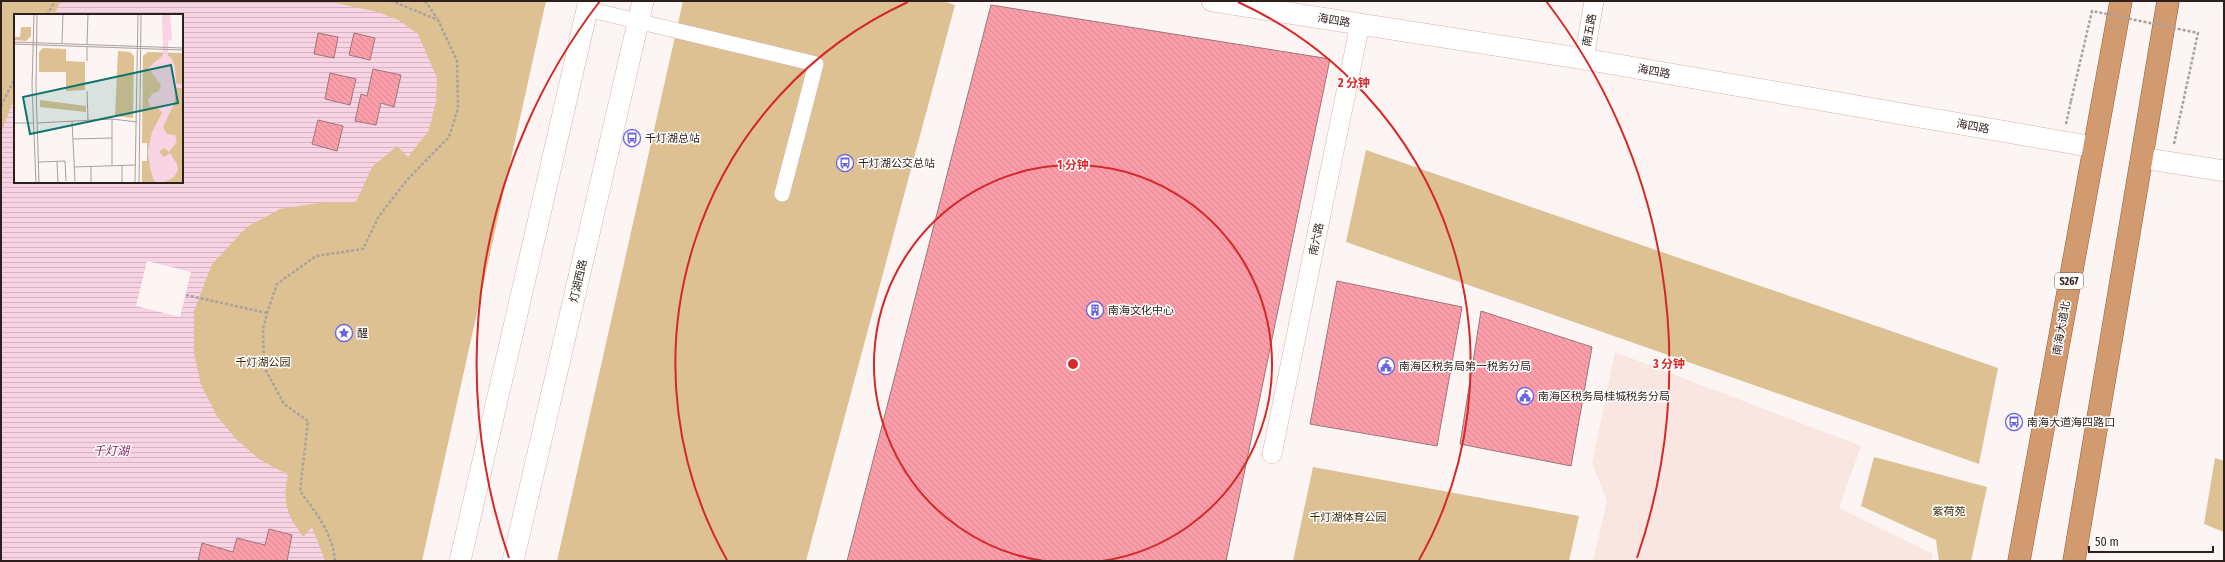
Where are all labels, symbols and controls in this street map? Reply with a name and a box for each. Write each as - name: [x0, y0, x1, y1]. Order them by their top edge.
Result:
- street label: 海四路: [1317, 11, 1351, 29]
- street label: 南五路: [1580, 13, 1599, 47]
- inset map: [14, 14, 183, 183]
- street label: 海四路: [1637, 62, 1671, 81]
- text: 2 分钟: [1337, 76, 1370, 90]
- street label: 海四路: [1956, 117, 1990, 136]
- bus stop icon: 千灯湖总站: [622, 128, 642, 148]
- place label: 千灯湖总站: [645, 132, 700, 145]
- bus stop icon: 千灯湖公交总站: [835, 153, 855, 173]
- place label: 千灯湖公交总站: [858, 157, 935, 170]
- text: 1 分钟: [1057, 158, 1089, 172]
- street label: 南六路: [1307, 222, 1326, 257]
- street label: 灯湖西路: [567, 258, 590, 304]
- road number: S267: [2055, 273, 2083, 289]
- building icon: 南海文化中心: [1085, 300, 1105, 320]
- street label: 南海大道北: [2050, 300, 2073, 356]
- place label: 南海文化中心: [1108, 304, 1174, 317]
- place icon: 醒: [334, 323, 354, 343]
- place label: 醒: [357, 327, 368, 340]
- park label: 千灯湖公园: [236, 356, 291, 369]
- public building icon: 南海区税务局第一税务分局: [1376, 356, 1396, 376]
- centre of rings: [1066, 357, 1080, 371]
- text: 3 分钟: [1652, 357, 1685, 371]
- place label: 南海区税务局第一税务分局: [1399, 360, 1531, 373]
- public building icon: 南海区税务局桂城税务分局: [1515, 386, 1535, 406]
- place label: 南海区税务局桂城税务分局: [1538, 390, 1670, 403]
- bus stop icon: 南海大道海四路口: [2004, 412, 2024, 432]
- place label: 南海大道海四路口: [2027, 416, 2115, 429]
- water label: 千灯湖: [93, 444, 131, 458]
- park label: 紫荷苑: [1933, 505, 1966, 518]
- park label: 千灯湖体育公园: [1310, 511, 1387, 524]
- scale bar: [2089, 528, 2213, 554]
- text: 50 m: [2095, 535, 2119, 549]

